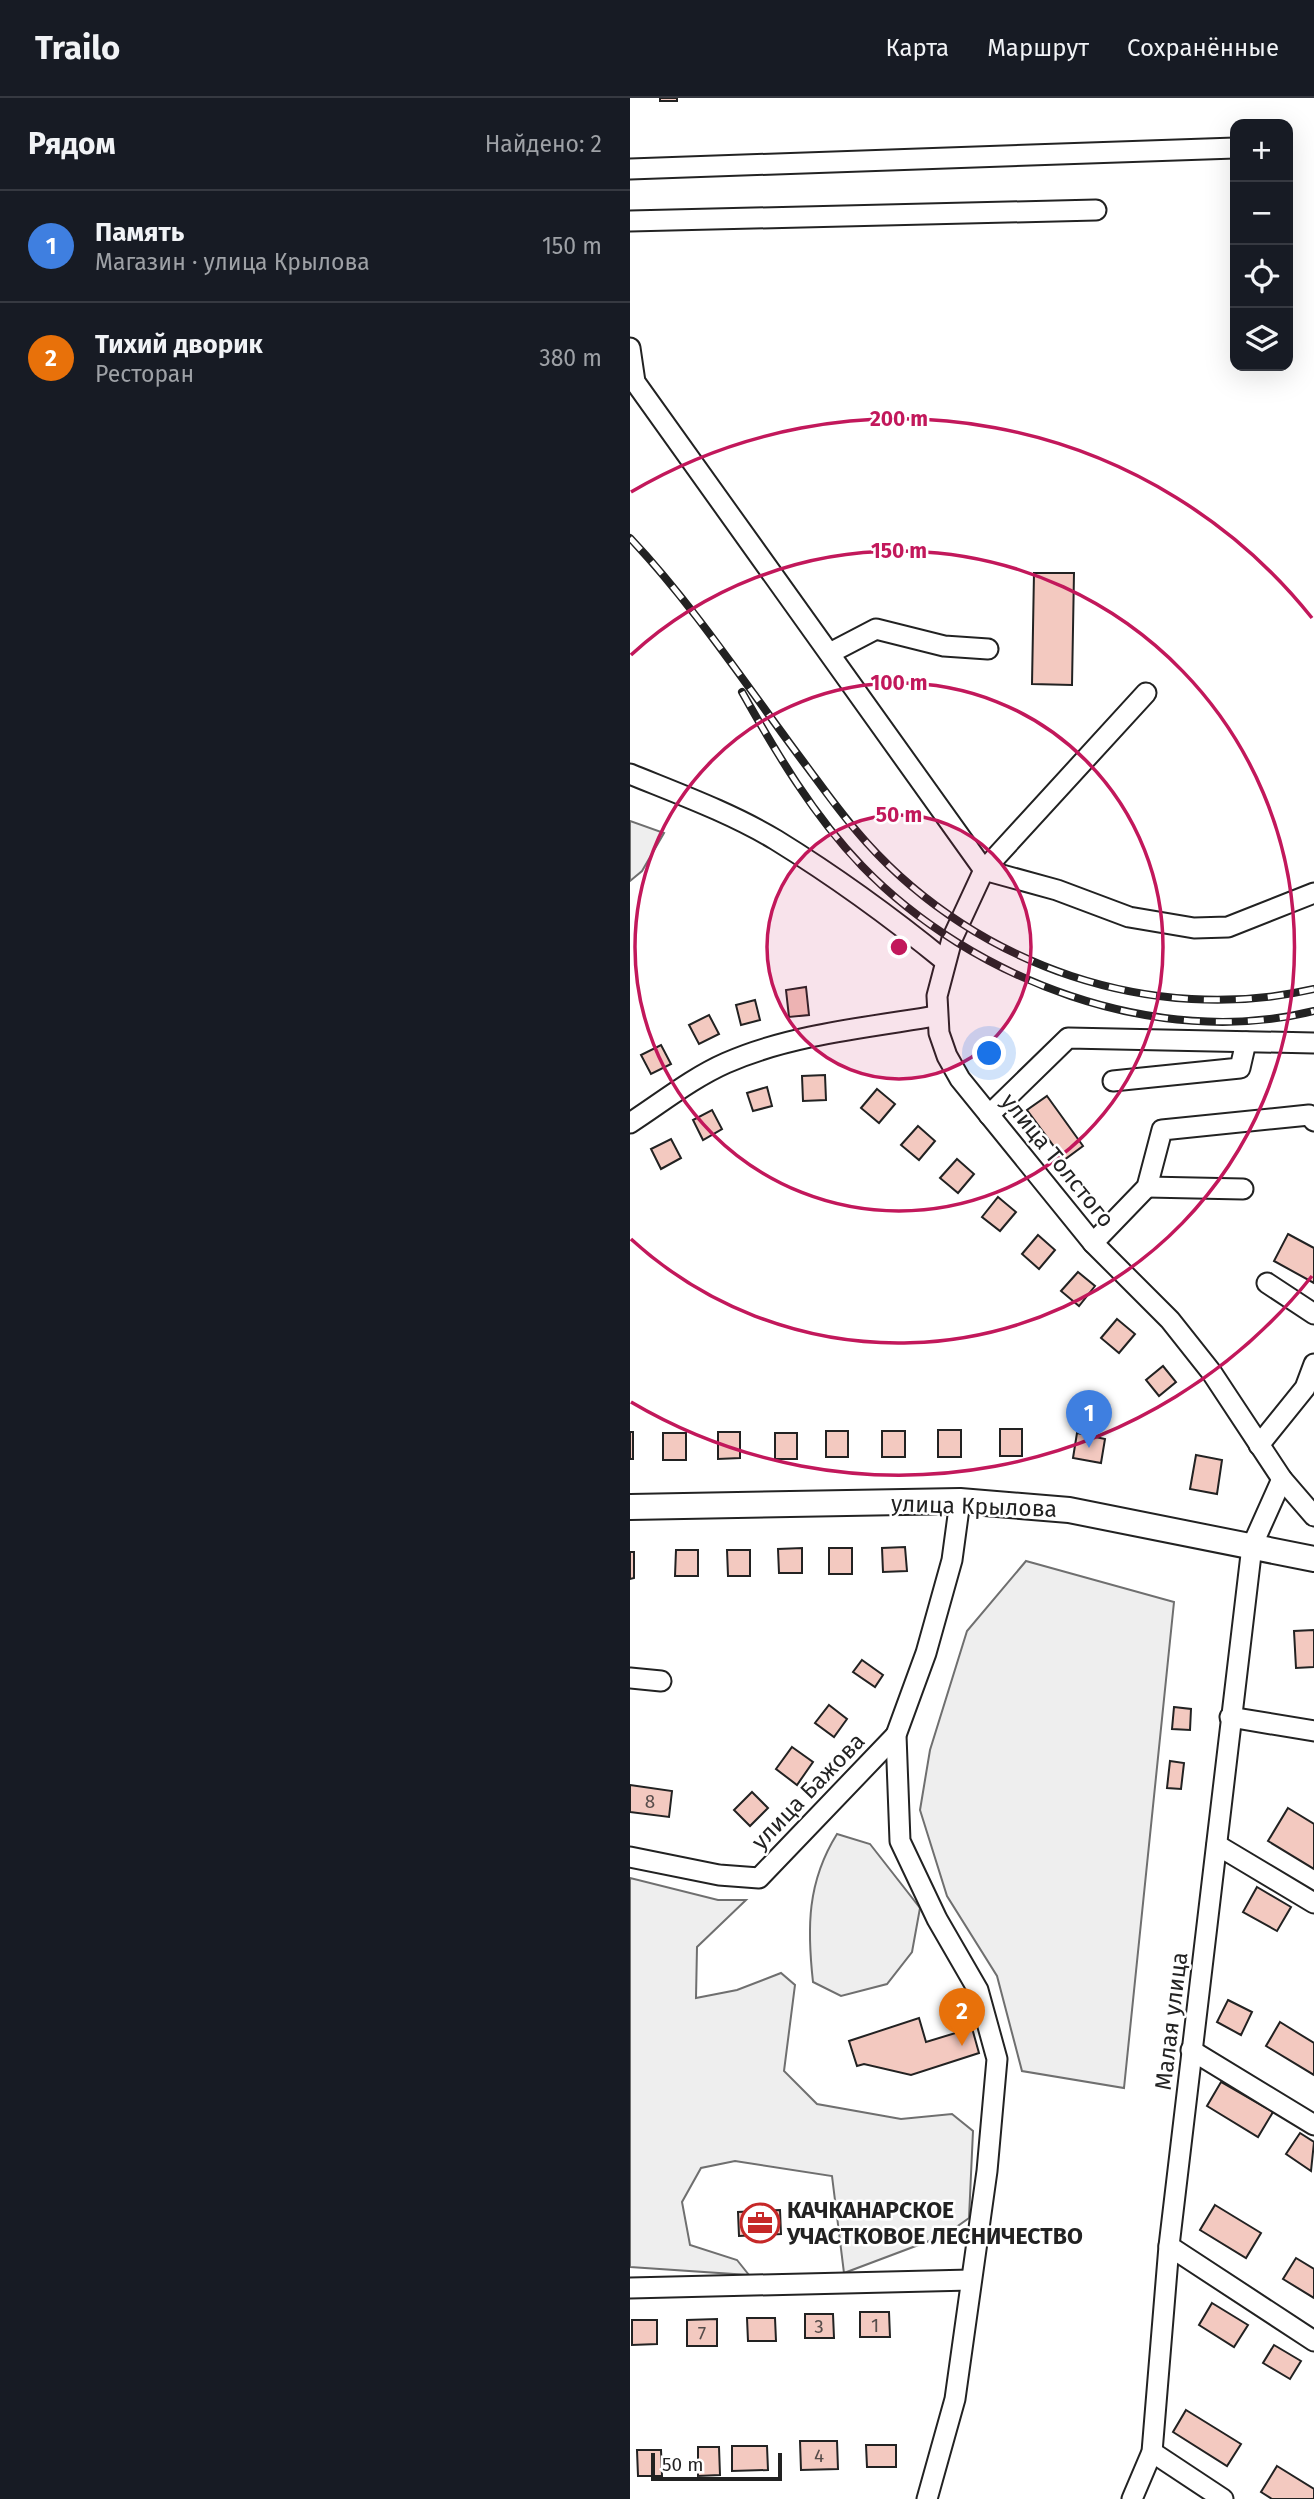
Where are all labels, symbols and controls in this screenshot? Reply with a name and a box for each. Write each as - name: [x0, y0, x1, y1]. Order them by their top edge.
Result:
- text: Trailo: [35, 28, 120, 68]
- text: Карта: [886, 34, 949, 62]
- text: Маршрут: [987, 34, 1089, 62]
- text: Сохранённые: [1127, 34, 1279, 62]
- map controls: [1230, 119, 1293, 371]
- button: +: [1230, 119, 1293, 182]
- text: Рядом: [28, 126, 116, 162]
- text: Найдено: 2: [485, 130, 602, 158]
- button: −: [1230, 182, 1293, 245]
- text: Память: [95, 217, 184, 248]
- text: 1: [46, 232, 56, 260]
- text: 150 m: [542, 232, 602, 260]
- button: locate: [1230, 245, 1293, 308]
- text: Магазин · улица Крылова: [95, 248, 370, 276]
- button: layers: [1230, 308, 1293, 371]
- text: Тихий дворик: [95, 329, 263, 360]
- text: 2: [45, 344, 57, 372]
- text: 380 m: [539, 344, 602, 372]
- text: Ресторан: [95, 360, 194, 388]
- text: 200 m: [870, 406, 928, 432]
- text: 150 m: [871, 538, 927, 564]
- text: 100 m: [870, 670, 928, 696]
- text: 50 m: [876, 802, 922, 828]
- centre of rings: [887, 935, 911, 959]
- your location: [972, 1036, 1006, 1070]
- street label: улица Толстого: [995, 1087, 1121, 1233]
- pin: 1: [1066, 1390, 1112, 1448]
- street label: улица Крылова: [890, 1489, 1058, 1523]
- street label: улица Бажова: [745, 1727, 871, 1855]
- house number: 8: [645, 1790, 655, 1813]
- street label: Малая улица: [1149, 1950, 1193, 2092]
- pin: 2: [939, 1988, 985, 2046]
- place label: КАЧКАНАРСКОЕ УЧАСТКОВОЕ ЛЕСНИЧЕСТВО: [786, 2196, 1083, 2250]
- office icon: КАЧКАНАРСКОЕ УЧАСТКОВОЕ ЛЕСНИЧЕСТВО: [739, 2202, 781, 2244]
- house number: 1: [871, 2314, 879, 2337]
- house number: 3: [814, 2315, 824, 2338]
- house number: 7: [698, 2322, 706, 2345]
- house number: 4: [814, 2444, 824, 2467]
- scale bar: [651, 2450, 782, 2482]
- text: 50 m: [662, 2453, 703, 2476]

